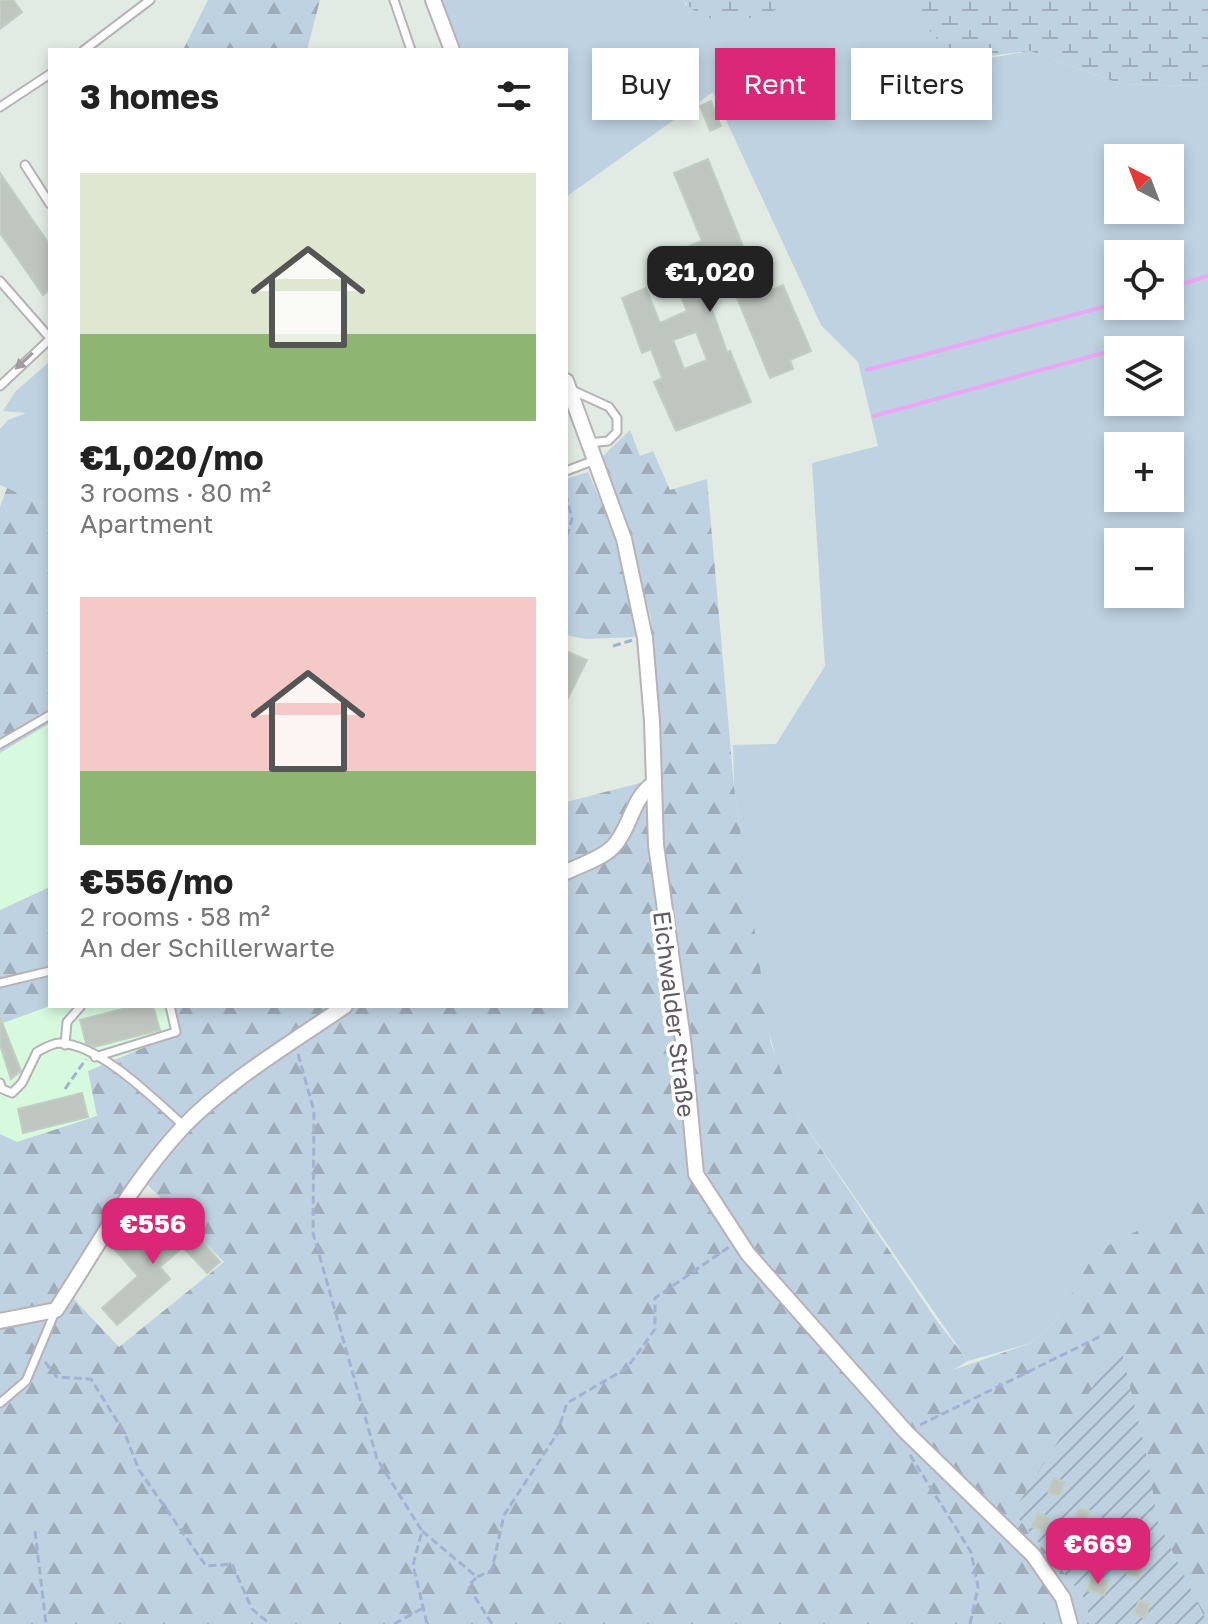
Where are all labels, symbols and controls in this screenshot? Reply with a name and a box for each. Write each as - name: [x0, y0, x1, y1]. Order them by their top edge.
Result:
- chip: Buy: [592, 48, 699, 120]
- chip: Rent: [715, 48, 835, 120]
- chip: Filters: [851, 48, 992, 120]
- icon: filters: [492, 74, 536, 118]
- text: 3 homes: [80, 76, 219, 116]
- north arrow: [1104, 144, 1184, 224]
- map controls: [1104, 144, 1184, 608]
- icon: home: [236, 225, 380, 369]
- button: locate: [1104, 240, 1184, 320]
- pin: €1,020: [645, 246, 775, 314]
- text: €1,020: [665, 256, 755, 287]
- button: layers: [1104, 336, 1184, 416]
- one-way arrow: [15, 352, 34, 370]
- button: +: [1104, 432, 1184, 512]
- text: €1,020/mo: [80, 437, 264, 477]
- text: 3 rooms · 80 m²: [80, 477, 271, 508]
- text: Apartment: [80, 508, 213, 539]
- button: −: [1104, 528, 1184, 608]
- icon: home: [236, 649, 380, 793]
- text: €556/mo: [80, 861, 234, 901]
- text: 2 rooms · 58 m²: [80, 901, 270, 932]
- street label: Eichwalder Straße: [648, 909, 702, 1119]
- text: An der Schillerwarte: [80, 932, 335, 963]
- pin: €556: [106, 1198, 200, 1266]
- text: €556: [120, 1208, 186, 1239]
- pin: €669: [1051, 1518, 1145, 1586]
- text: €669: [1064, 1528, 1132, 1559]

